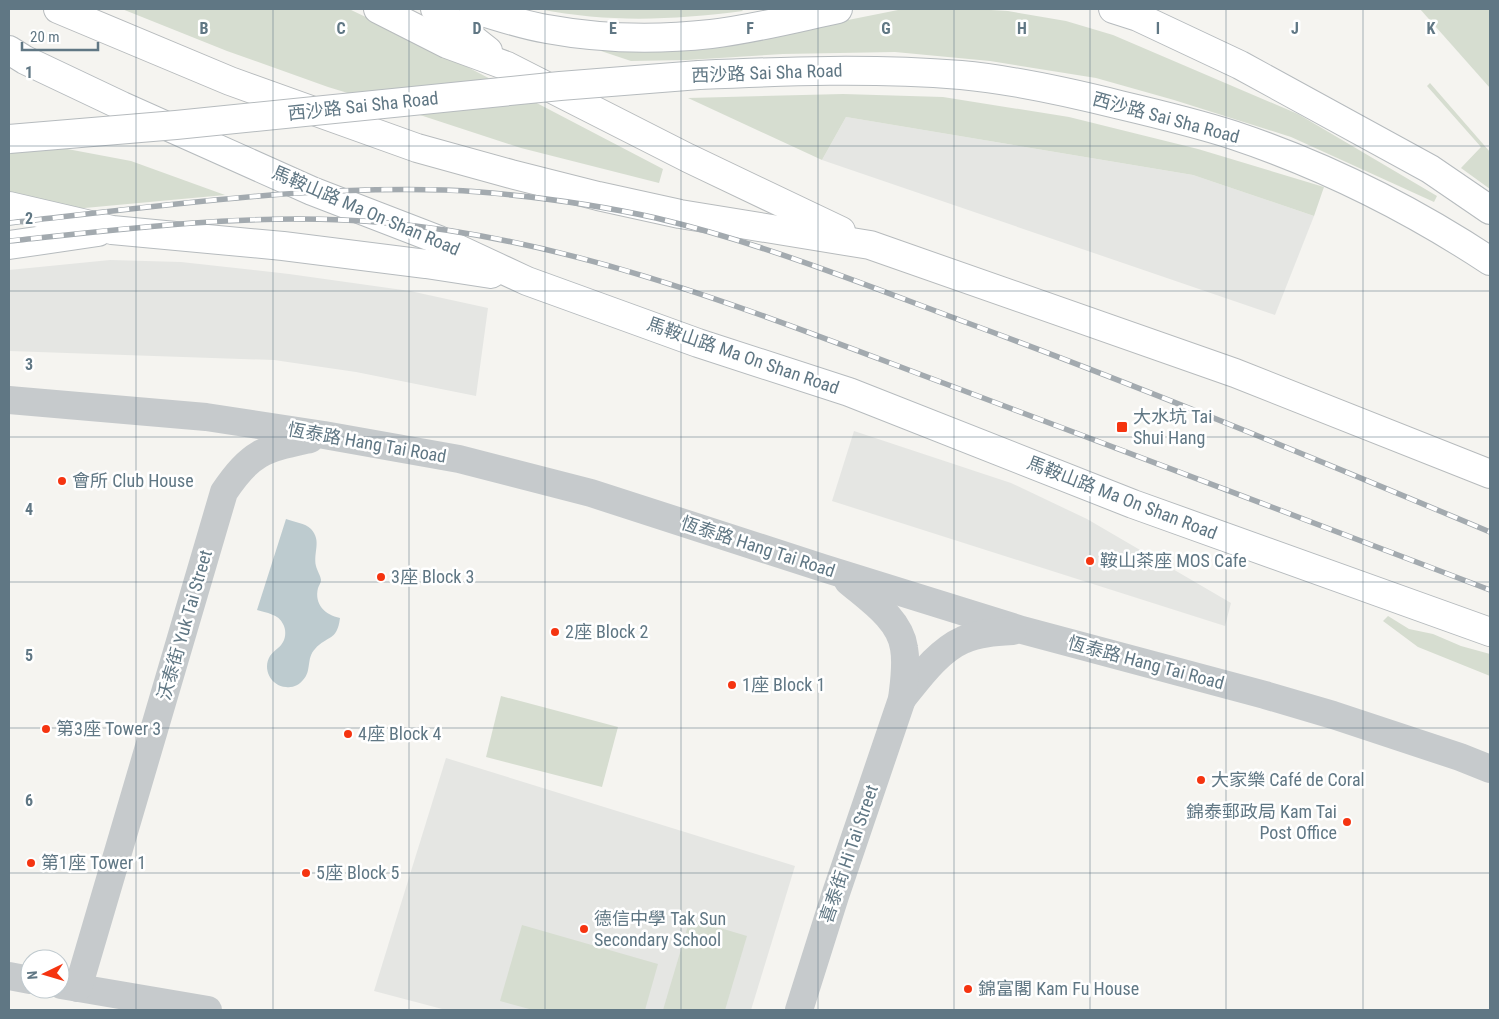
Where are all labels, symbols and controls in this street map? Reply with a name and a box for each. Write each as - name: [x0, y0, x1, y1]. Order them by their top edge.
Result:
- text: B: [200, 19, 209, 38]
- text: C: [336, 19, 346, 38]
- text: D: [472, 19, 482, 38]
- text: E: [609, 19, 617, 38]
- text: F: [746, 19, 754, 38]
- text: G: [881, 19, 891, 38]
- text: H: [1017, 19, 1027, 38]
- text: I: [1156, 19, 1160, 38]
- text: J: [1291, 19, 1299, 38]
- text: K: [1427, 19, 1436, 38]
- scale bar: [22, 20, 99, 52]
- text: 20 m: [30, 28, 60, 46]
- street label: 西沙路 Sai Sha Road: [691, 59, 843, 86]
- text: 1: [25, 63, 33, 82]
- street label: 西沙路 Sai Sha Road: [287, 87, 439, 124]
- street label: 西沙路 Sai Sha Road: [1090, 88, 1242, 147]
- street label: 馬鞍山路 Ma On Shan Road: [269, 161, 463, 260]
- text: 2: [25, 209, 33, 228]
- street label: 馬鞍山路 Ma On Shan Road: [644, 313, 842, 398]
- text: 3: [25, 355, 33, 374]
- place label: 大水坑 Tai Shui Hang: [1133, 406, 1212, 448]
- street label: 恆泰路 Hang Tai Road: [286, 418, 448, 467]
- marker: 大水坑 Tai Shui Hang: [1115, 420, 1129, 434]
- street label: 馬鞍山路 Ma On Shan Road: [1024, 452, 1220, 543]
- place label: 會所 Club House: [72, 470, 194, 491]
- marker: 會所 Club House: [56, 475, 68, 487]
- text: 4: [25, 500, 33, 519]
- street label: 恆泰路 Hang Tai Road: [678, 512, 838, 581]
- street label: 沃泰街 Yuk Tai Street: [153, 547, 216, 702]
- place label: 鞍山茶座 MOS Cafe: [1100, 550, 1247, 571]
- marker: 鞍山茶座 MOS Cafe: [1084, 555, 1096, 567]
- place label: 3座 Block 3: [391, 566, 474, 587]
- marker: 3座 Block 3: [375, 571, 387, 583]
- place label: 2座 Block 2: [565, 621, 649, 642]
- marker: 2座 Block 2: [549, 626, 561, 638]
- street label: 恆泰路 Hang Tai Road: [1066, 632, 1226, 693]
- text: 5: [25, 646, 33, 665]
- place label: 1座 Block 1: [742, 674, 825, 695]
- marker: 1座 Block 1: [726, 679, 738, 691]
- place label: 第3座 Tower 3: [56, 718, 161, 739]
- marker: 第3座 Tower 3: [40, 723, 52, 735]
- place label: 4座 Block 4: [358, 723, 442, 744]
- marker: 4座 Block 4: [342, 728, 354, 740]
- place label: 大家樂 Café de Coral: [1211, 769, 1365, 790]
- marker: 大家樂 Café de Coral: [1195, 774, 1207, 786]
- street label: 喜泰街 Hi Tai Street: [815, 782, 882, 926]
- text: 6: [25, 791, 33, 810]
- place label: 錦泰郵政局 Kam Tai Post Office: [1186, 801, 1337, 843]
- marker: 錦泰郵政局 Kam Tai Post Office: [1341, 816, 1353, 828]
- place label: 第1座 Tower 1: [41, 852, 146, 873]
- marker: 第1座 Tower 1: [25, 857, 37, 869]
- place label: 5座 Block 5: [316, 862, 400, 883]
- marker: 5座 Block 5: [300, 867, 312, 879]
- place label: 德信中學 Tak Sun Secondary School: [594, 908, 726, 950]
- marker: 德信中學 Tak Sun Secondary School: [578, 923, 590, 935]
- north arrow: [20, 949, 70, 999]
- text: N: [24, 970, 40, 980]
- place label: 錦富閣 Kam Fu House: [978, 978, 1139, 999]
- marker: 錦富閣 Kam Fu House: [962, 983, 974, 995]

